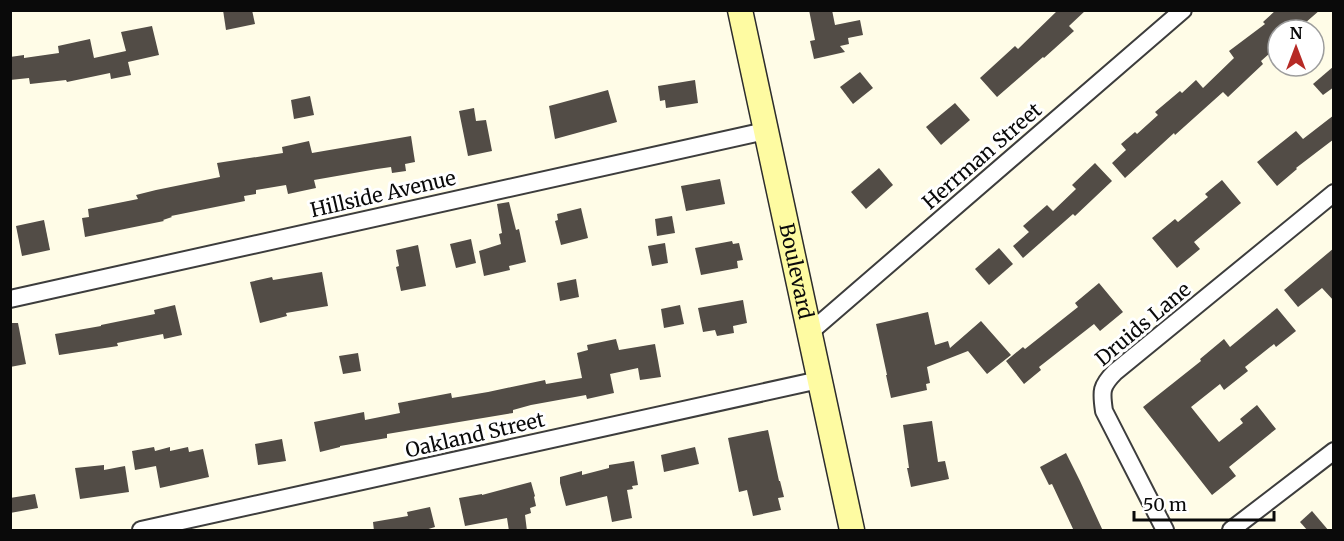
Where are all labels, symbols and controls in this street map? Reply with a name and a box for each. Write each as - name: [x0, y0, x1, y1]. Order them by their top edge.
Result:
- north arrow: [1266, 18, 1326, 78]
- text: N: [1290, 23, 1303, 43]
- street label: Herrman Street: [917, 97, 1047, 214]
- street label: Hillside Avenue: [308, 165, 458, 222]
- street label: Boulevard: [774, 221, 819, 321]
- street label: Druids Lane: [1090, 276, 1196, 371]
- street label: Oakland Street: [403, 406, 547, 463]
- scale bar: [1134, 484, 1274, 522]
- text: 50 m: [1143, 493, 1187, 516]

